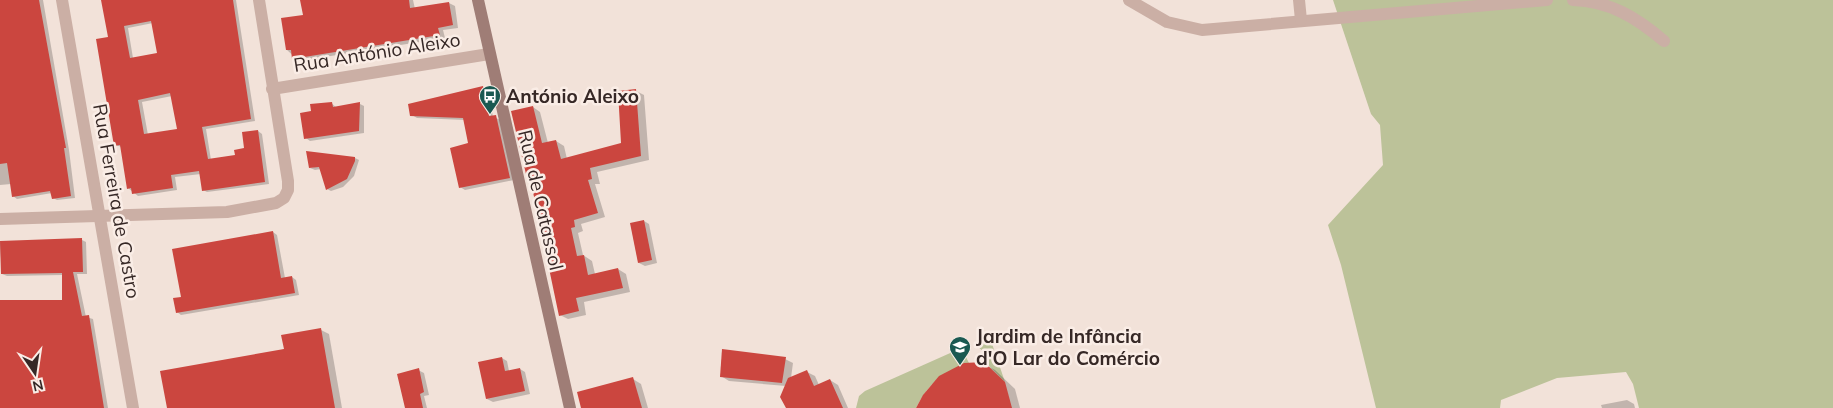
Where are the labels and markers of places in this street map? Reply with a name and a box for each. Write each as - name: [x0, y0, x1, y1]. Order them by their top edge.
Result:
- bus stop icon: António Aleixo: [478, 84, 502, 115]
- place label: António Aleixo: [506, 84, 639, 108]
- place label: Jardim de Infância d'O Lar do Comércio: [976, 324, 1160, 370]
- school or university icon: Jardim de Infância d'O Lar do Comércio: [948, 335, 972, 366]

